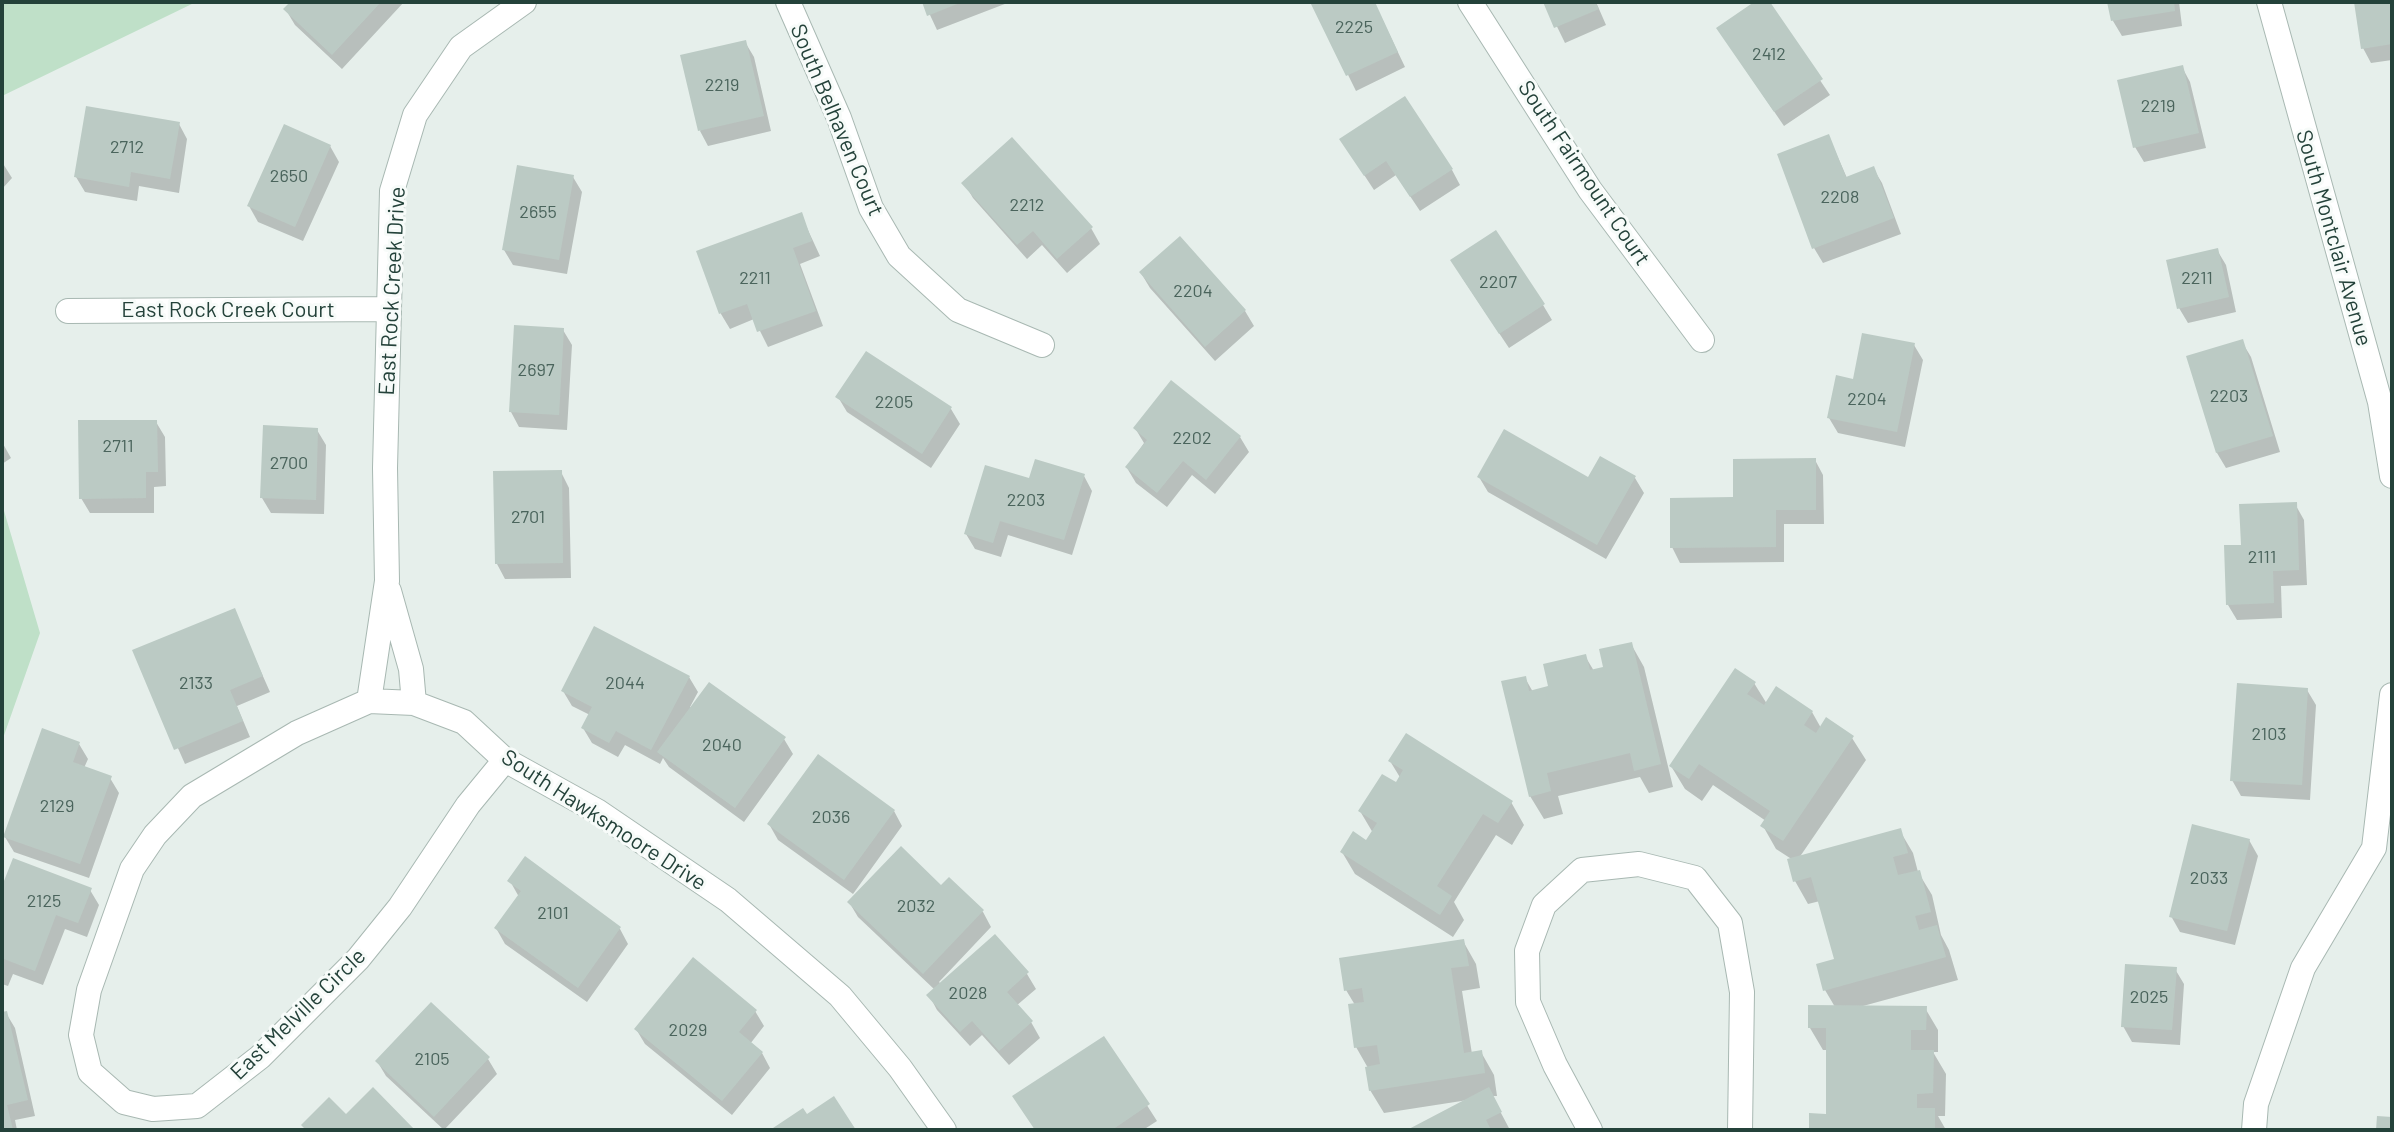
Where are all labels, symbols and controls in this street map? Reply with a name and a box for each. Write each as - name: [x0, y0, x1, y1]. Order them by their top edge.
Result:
- house number: 2225: [1335, 16, 1373, 38]
- street label: South Belhaven Court: [785, 20, 889, 220]
- house number: 2412: [1752, 43, 1786, 65]
- house number: 2219: [705, 74, 739, 96]
- street label: South Fairmount Court: [1512, 76, 1656, 270]
- house number: 2219: [2141, 95, 2175, 117]
- street label: South Montclair Avenue: [2290, 127, 2378, 349]
- house number: 2712: [110, 136, 144, 158]
- house number: 2650: [270, 165, 308, 187]
- street label: East Rock Creek Drive: [373, 186, 411, 396]
- house number: 2208: [1821, 186, 1859, 208]
- house number: 2212: [1010, 194, 1044, 216]
- house number: 2655: [519, 201, 557, 223]
- house number: 2211: [739, 267, 771, 289]
- house number: 2211: [2181, 267, 2213, 289]
- house number: 2207: [1479, 271, 1517, 293]
- house number: 2204: [1173, 280, 1213, 302]
- street label: East Rock Creek Court: [121, 297, 335, 323]
- house number: 2697: [518, 359, 554, 381]
- house number: 2203: [2210, 385, 2248, 407]
- house number: 2204: [1847, 388, 1887, 410]
- house number: 2205: [875, 391, 913, 413]
- house number: 2202: [1172, 427, 1212, 449]
- house number: 2711: [103, 435, 133, 457]
- house number: 2700: [270, 452, 308, 474]
- house number: 2203: [1007, 489, 1045, 511]
- house number: 2701: [511, 506, 545, 528]
- house number: 2111: [2248, 546, 2276, 568]
- house number: 2133: [179, 672, 213, 694]
- house number: 2044: [605, 672, 645, 694]
- house number: 2103: [2251, 723, 2287, 745]
- house number: 2040: [702, 734, 742, 756]
- street label: South Hawksmoore Drive: [497, 744, 711, 896]
- house number: 2129: [40, 795, 74, 817]
- house number: 2036: [812, 806, 850, 828]
- house number: 2033: [2190, 867, 2228, 889]
- house number: 2125: [27, 890, 61, 912]
- house number: 2032: [897, 895, 935, 917]
- house number: 2101: [537, 902, 569, 924]
- street label: East Melville Circle: [225, 943, 371, 1085]
- house number: 2028: [949, 982, 987, 1004]
- house number: 2025: [2130, 986, 2168, 1008]
- house number: 2029: [669, 1019, 707, 1041]
- house number: 2105: [414, 1048, 450, 1070]

